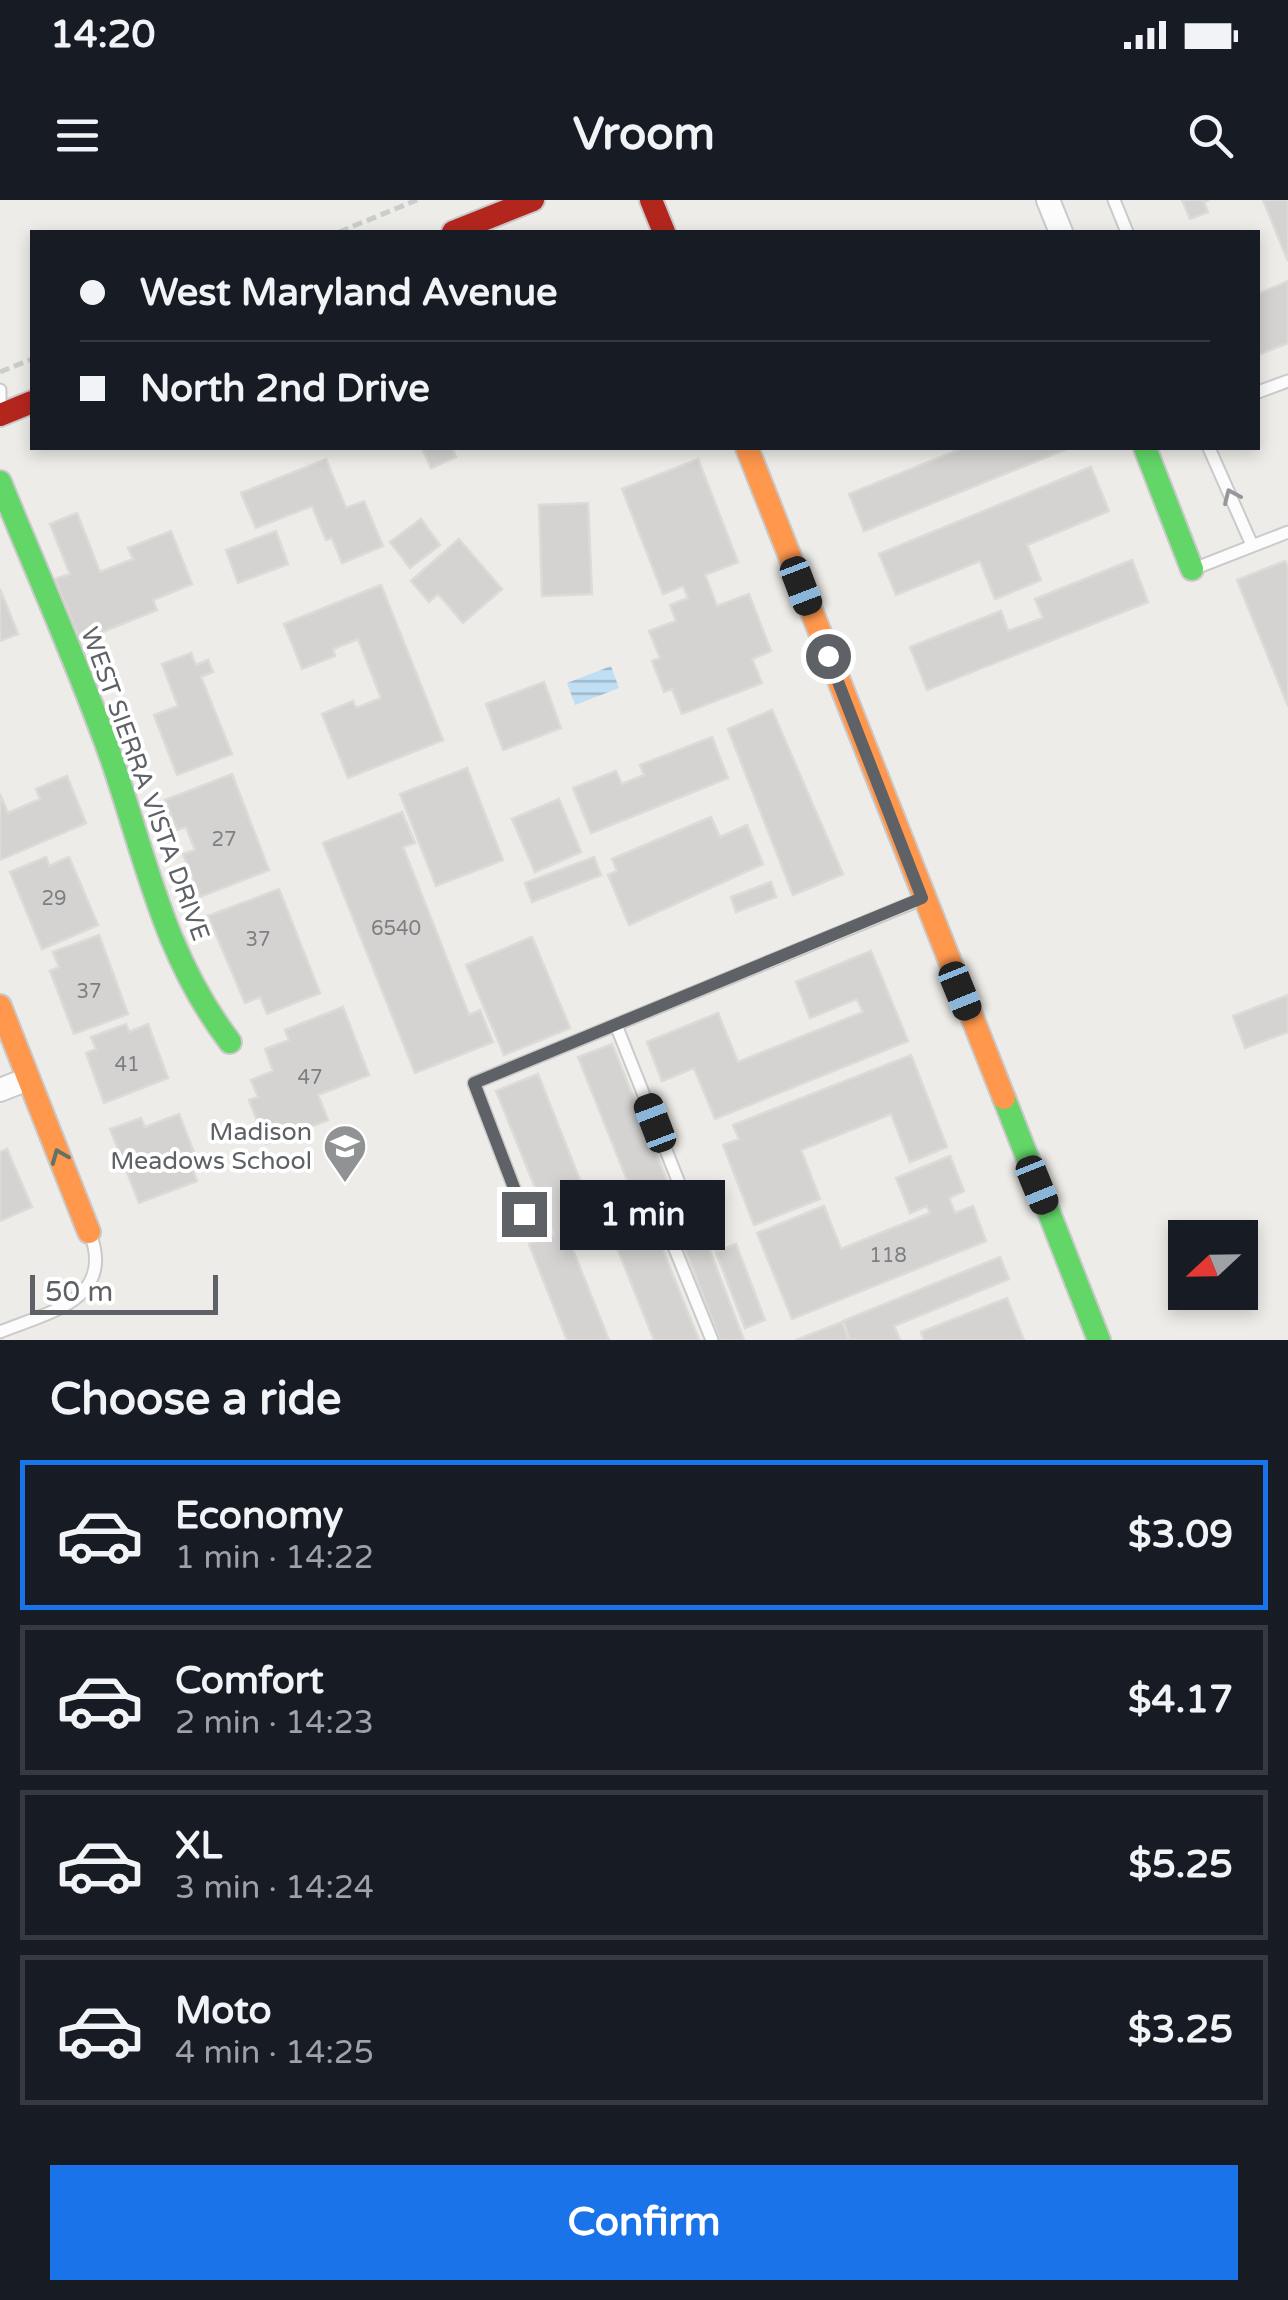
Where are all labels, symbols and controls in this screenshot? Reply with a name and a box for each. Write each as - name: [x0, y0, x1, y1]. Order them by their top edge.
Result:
- text: 14:20: [50, 12, 155, 58]
- icon: menu: [50, 108, 105, 163]
- text: Vroom: [573, 108, 715, 162]
- icon: search: [1183, 108, 1238, 163]
- text: West Maryland Avenue: [140, 270, 558, 316]
- text: North 2nd Drive: [140, 366, 430, 412]
- one-way arrow: [1223, 489, 1243, 507]
- car: [776, 553, 826, 619]
- street label: WEST SIERRA VISTA DRIVE: [74, 623, 216, 945]
- route start: [806, 634, 851, 679]
- house number: 27: [211, 828, 237, 852]
- house number: 29: [41, 887, 67, 911]
- house number: 6540: [371, 917, 421, 941]
- house number: 37: [245, 928, 271, 952]
- car: [935, 958, 985, 1024]
- house number: 37: [76, 980, 102, 1004]
- house number: 41: [114, 1053, 140, 1077]
- house number: 47: [297, 1066, 323, 1090]
- car: [630, 1090, 680, 1156]
- place label: Madison Meadows School: [110, 1117, 312, 1176]
- school or university icon: Madison Meadows School: [322, 1123, 368, 1184]
- one-way arrow: [50, 1148, 70, 1165]
- car: [1012, 1152, 1062, 1218]
- callout: 1 min: [559, 1179, 724, 1249]
- route end: [502, 1192, 547, 1237]
- text: 1 min: [600, 1196, 685, 1234]
- north arrow: [1168, 1220, 1258, 1310]
- map controls: [1168, 1220, 1258, 1310]
- house number: 118: [869, 1244, 907, 1268]
- scale bar: [30, 1270, 218, 1314]
- text: 50 m: [45, 1275, 113, 1309]
- text: Choose a ride: [50, 1373, 341, 1427]
- icon: car: [55, 1490, 145, 1580]
- text: Economy: [175, 1493, 343, 1539]
- text: $3.09: [1128, 1512, 1233, 1558]
- text: 1 min · 14:22: [175, 1539, 374, 1577]
- icon: car: [55, 1655, 145, 1745]
- text: Comfort: [175, 1658, 324, 1704]
- text: $4.17: [1128, 1677, 1233, 1723]
- text: 2 min · 14:23: [175, 1704, 374, 1742]
- icon: car: [55, 1820, 145, 1910]
- text: XL: [175, 1823, 222, 1869]
- text: $5.25: [1128, 1842, 1233, 1888]
- text: 3 min · 14:24: [175, 1869, 374, 1907]
- icon: car: [55, 1985, 145, 2075]
- text: Moto: [175, 1988, 271, 2034]
- text: $3.25: [1128, 2007, 1233, 2053]
- text: 4 min · 14:25: [175, 2034, 374, 2072]
- button: Confirm: [50, 2165, 1238, 2280]

